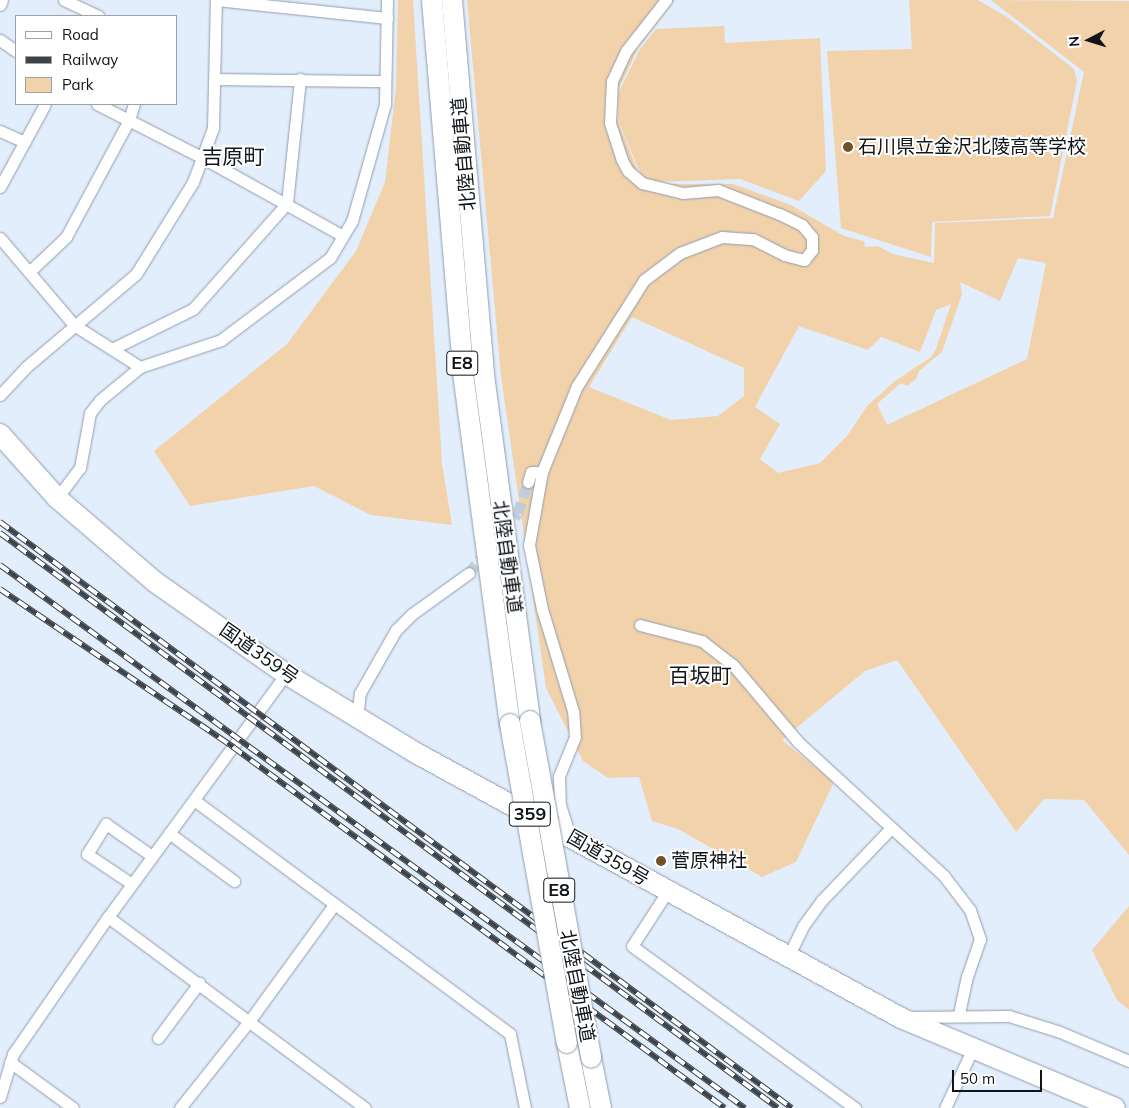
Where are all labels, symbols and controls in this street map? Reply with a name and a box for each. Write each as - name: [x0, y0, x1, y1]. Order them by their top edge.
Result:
- legend: [15, 15, 178, 105]
- north arrow: [1064, 15, 1114, 65]
- text: Road: [62, 25, 99, 44]
- text: N: [1065, 35, 1083, 47]
- text: Railway: [62, 50, 118, 69]
- text: Park: [62, 75, 94, 94]
- street label: 北陸自動車道: [448, 96, 480, 212]
- place label: 石川県立金沢北陵高等学校: [858, 136, 1086, 158]
- marker: 石川県立金沢北陵高等学校: [842, 141, 854, 153]
- district label: 吉原町: [202, 143, 264, 169]
- road number: E8: [446, 348, 478, 378]
- street label: 北陸自動車道: [488, 499, 526, 615]
- street label: 国道359号: [215, 619, 303, 689]
- district label: 百坂町: [669, 662, 731, 688]
- road number: 359: [509, 799, 551, 830]
- street label: 国道359号: [563, 825, 653, 891]
- place label: 菅原神社: [671, 850, 747, 872]
- marker: 菅原神社: [655, 855, 667, 867]
- road number: E8: [543, 874, 575, 906]
- street label: 北陸自動車道: [555, 928, 599, 1044]
- scale bar: [954, 1060, 1044, 1092]
- text: 50 m: [960, 1069, 995, 1088]

